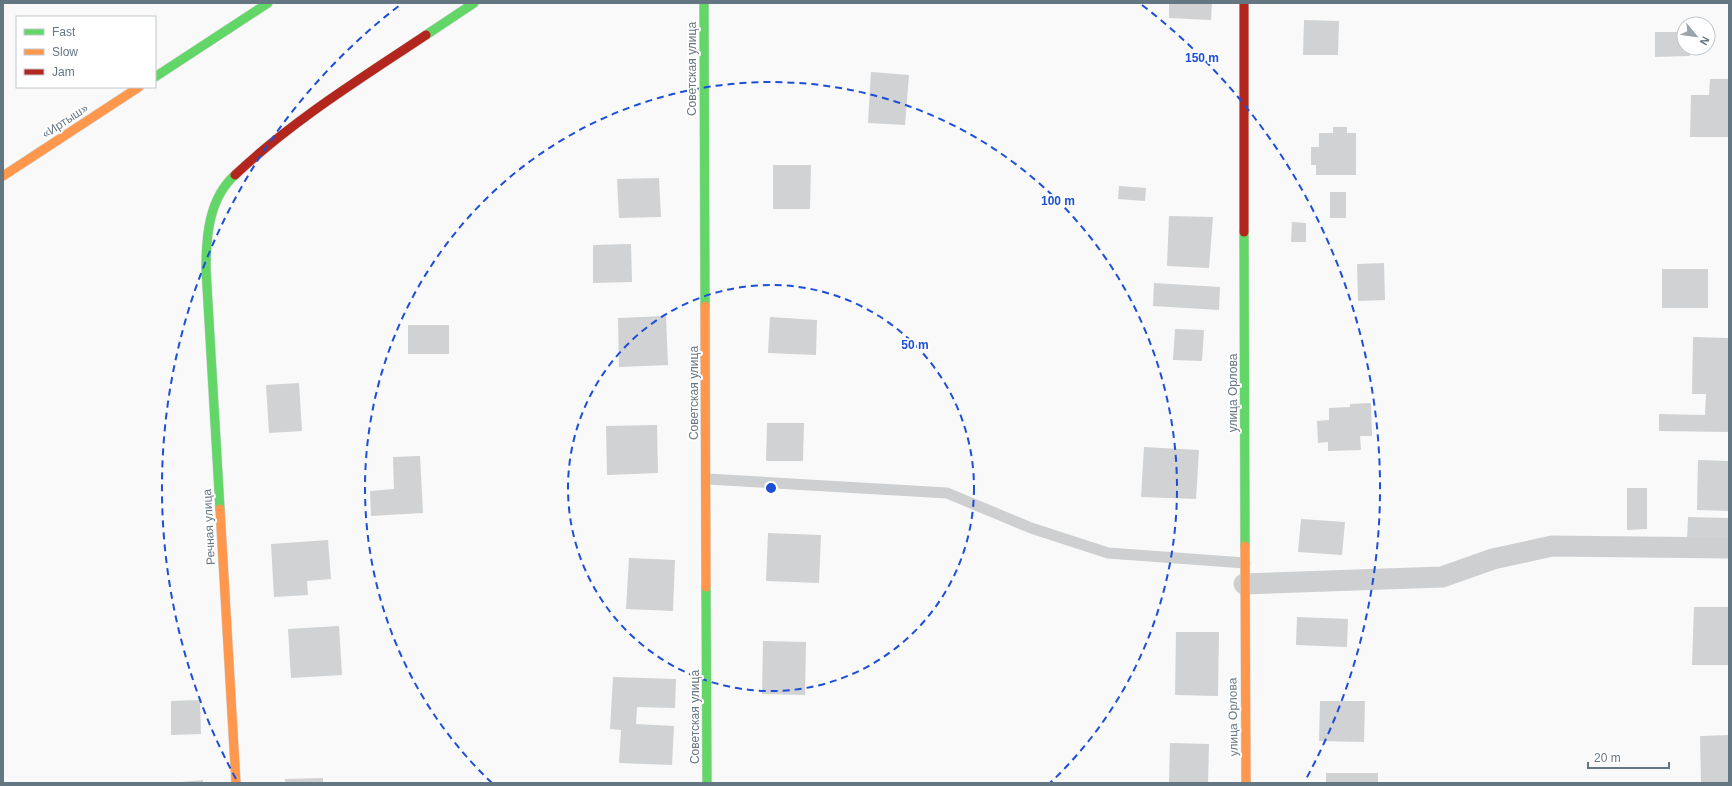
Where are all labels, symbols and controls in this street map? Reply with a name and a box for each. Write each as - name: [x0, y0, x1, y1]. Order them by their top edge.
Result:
- legend: [16, 16, 156, 88]
- north arrow: [1676, 16, 1716, 56]
- street label: Советская улица: [685, 22, 699, 116]
- text: Fast: [52, 25, 76, 39]
- text: N: [1698, 34, 1712, 47]
- text: Slow: [52, 45, 78, 59]
- text: 150 m: [1185, 51, 1219, 65]
- text: Jam: [52, 65, 75, 79]
- street label: «Иртыш»: [39, 101, 91, 141]
- text: 100 m: [1041, 194, 1075, 208]
- text: 50 m: [901, 338, 929, 352]
- street label: Советская улица: [687, 346, 701, 440]
- street label: улица Орлова: [1226, 353, 1240, 432]
- centre of rings: [764, 481, 778, 495]
- street label: Речная улица: [200, 488, 218, 565]
- street label: Советская улица: [688, 670, 702, 764]
- street label: улица Орлова: [1225, 677, 1241, 756]
- scale bar: [1588, 744, 1669, 770]
- text: 20 m: [1594, 751, 1621, 765]

